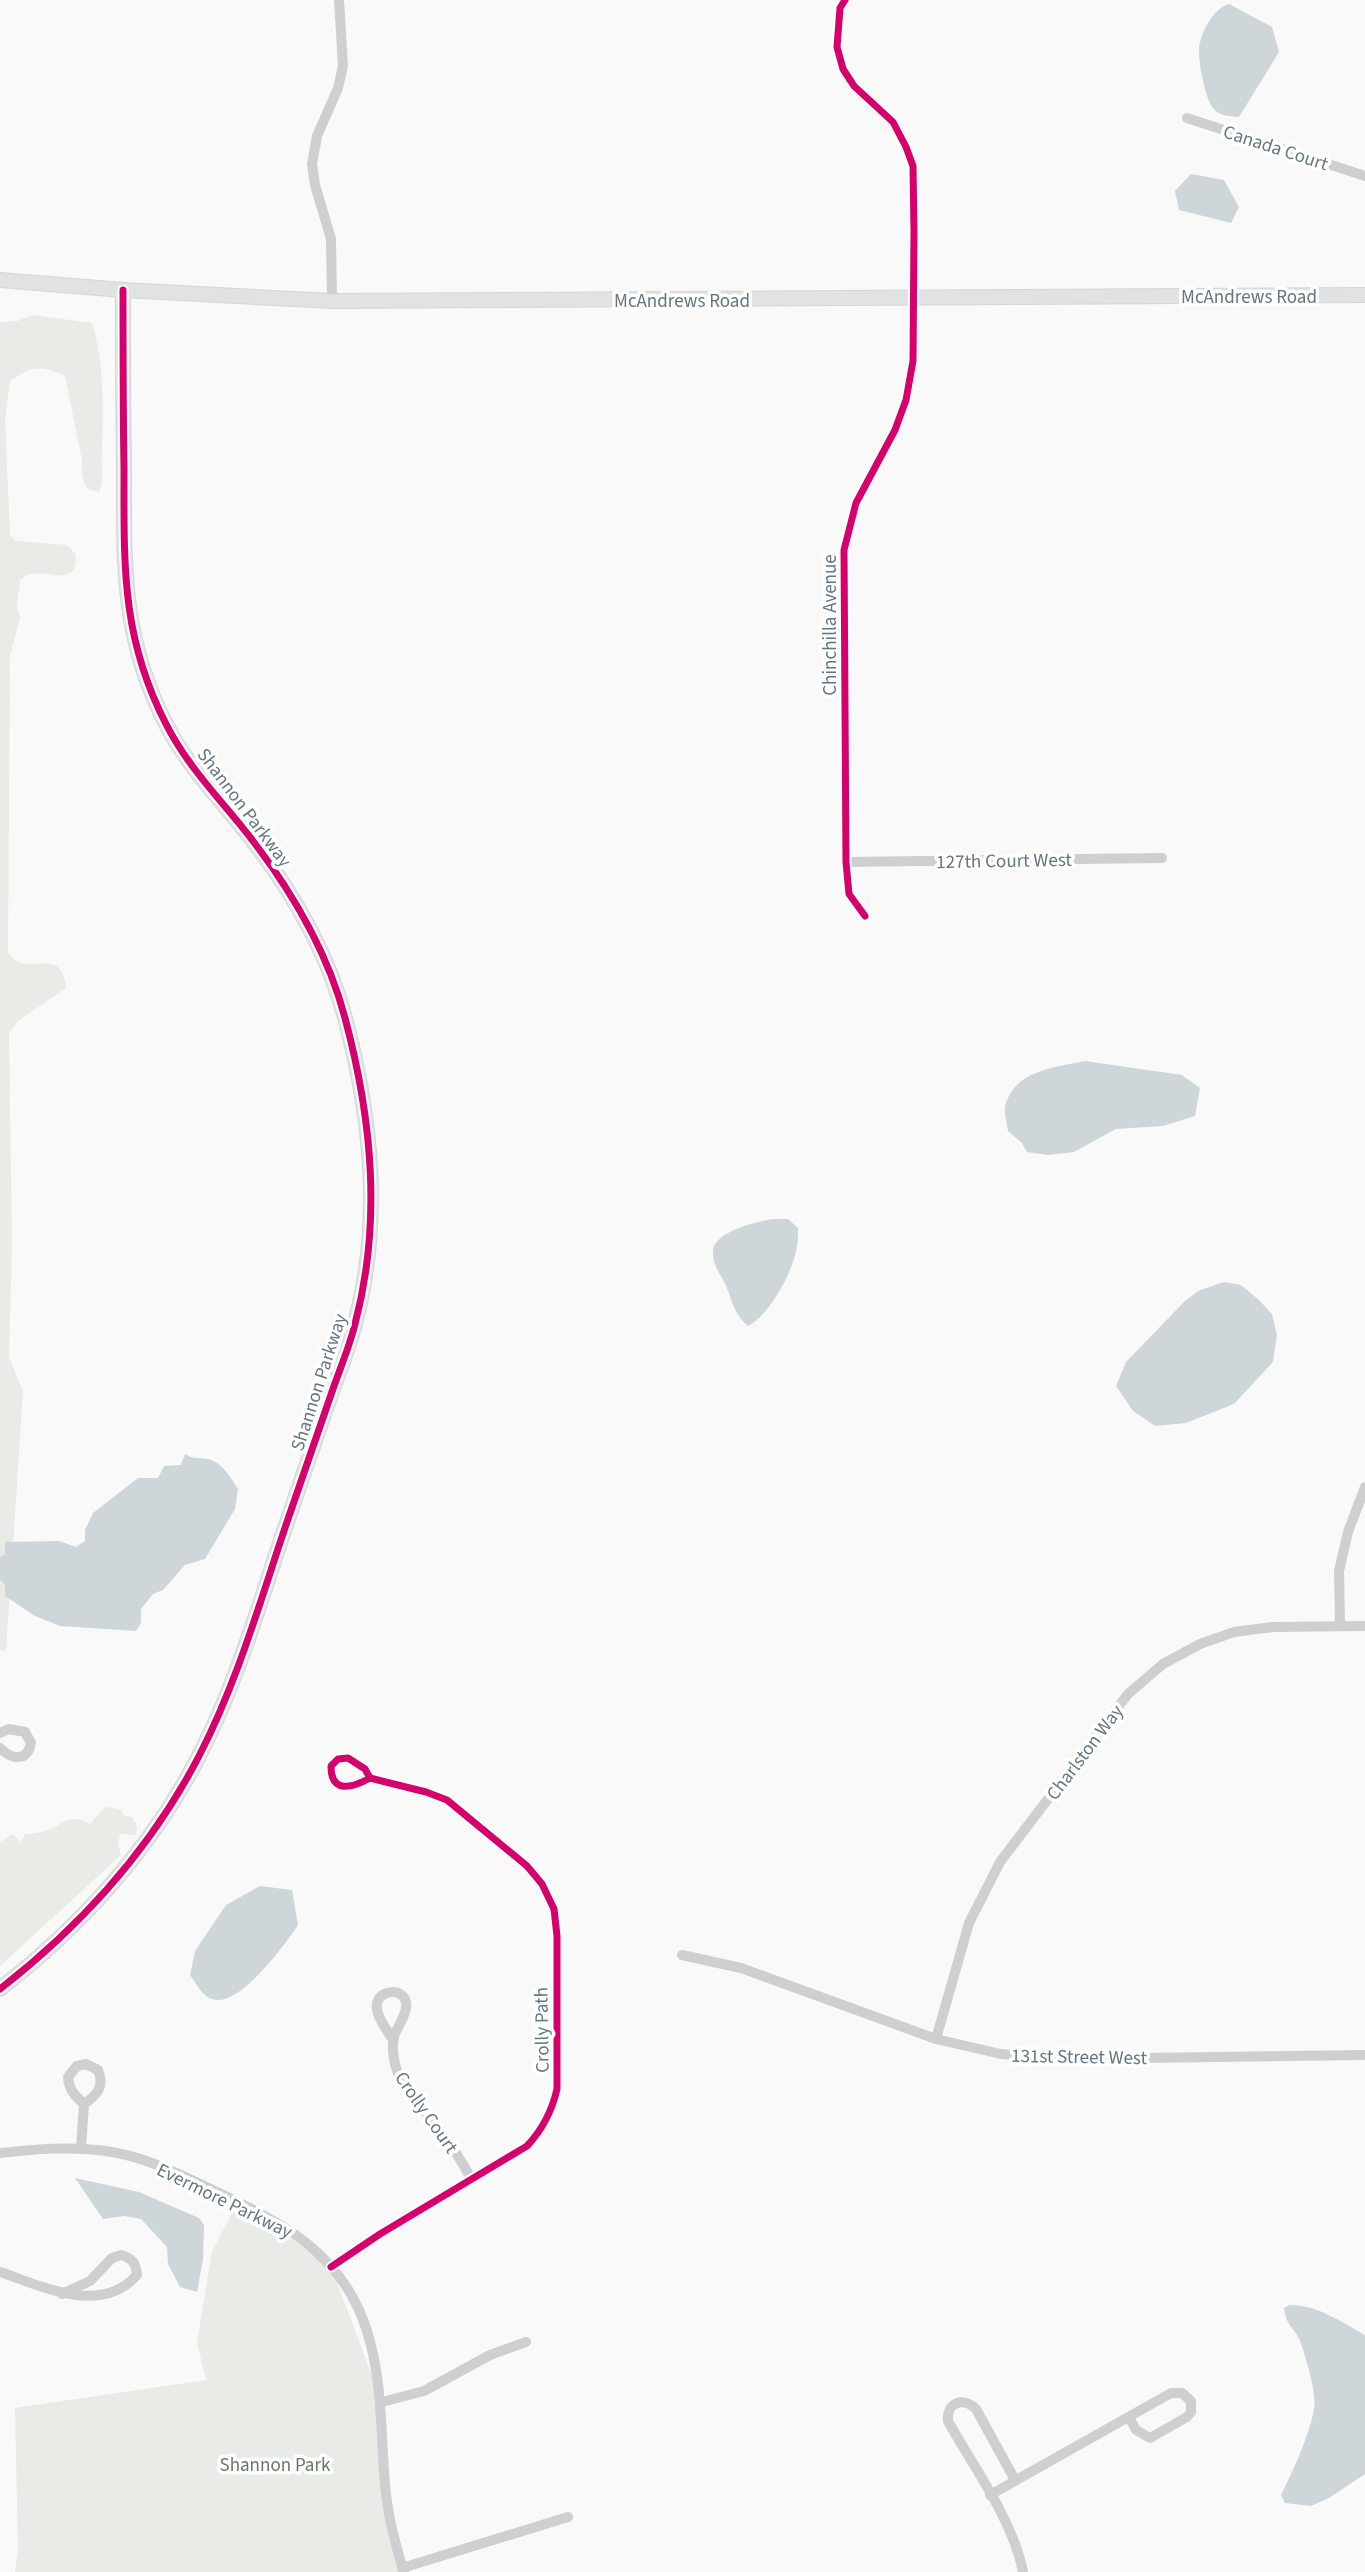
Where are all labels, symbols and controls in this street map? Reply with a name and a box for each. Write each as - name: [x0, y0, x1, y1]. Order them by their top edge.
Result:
- street label: Canada Court: [1220, 119, 1332, 178]
- street label: McAndrews Road: [1181, 284, 1317, 311]
- street label: McAndrews Road: [614, 288, 750, 315]
- street label: Chinchilla Avenue: [817, 554, 844, 696]
- street label: Shannon Parkway: [190, 743, 298, 873]
- street label: 127th Court West: [936, 847, 1073, 876]
- street label: Shannon Parkway: [285, 1310, 354, 1455]
- street label: Charlston Way: [1040, 1699, 1130, 1806]
- street label: Crolly Path: [528, 1987, 557, 2073]
- street label: 131st Street West: [1011, 2043, 1148, 2072]
- street label: Crolly Court: [388, 2066, 464, 2160]
- street label: Evermore Parkway: [152, 2157, 297, 2246]
- park label: Shannon Park: [220, 2452, 331, 2479]

